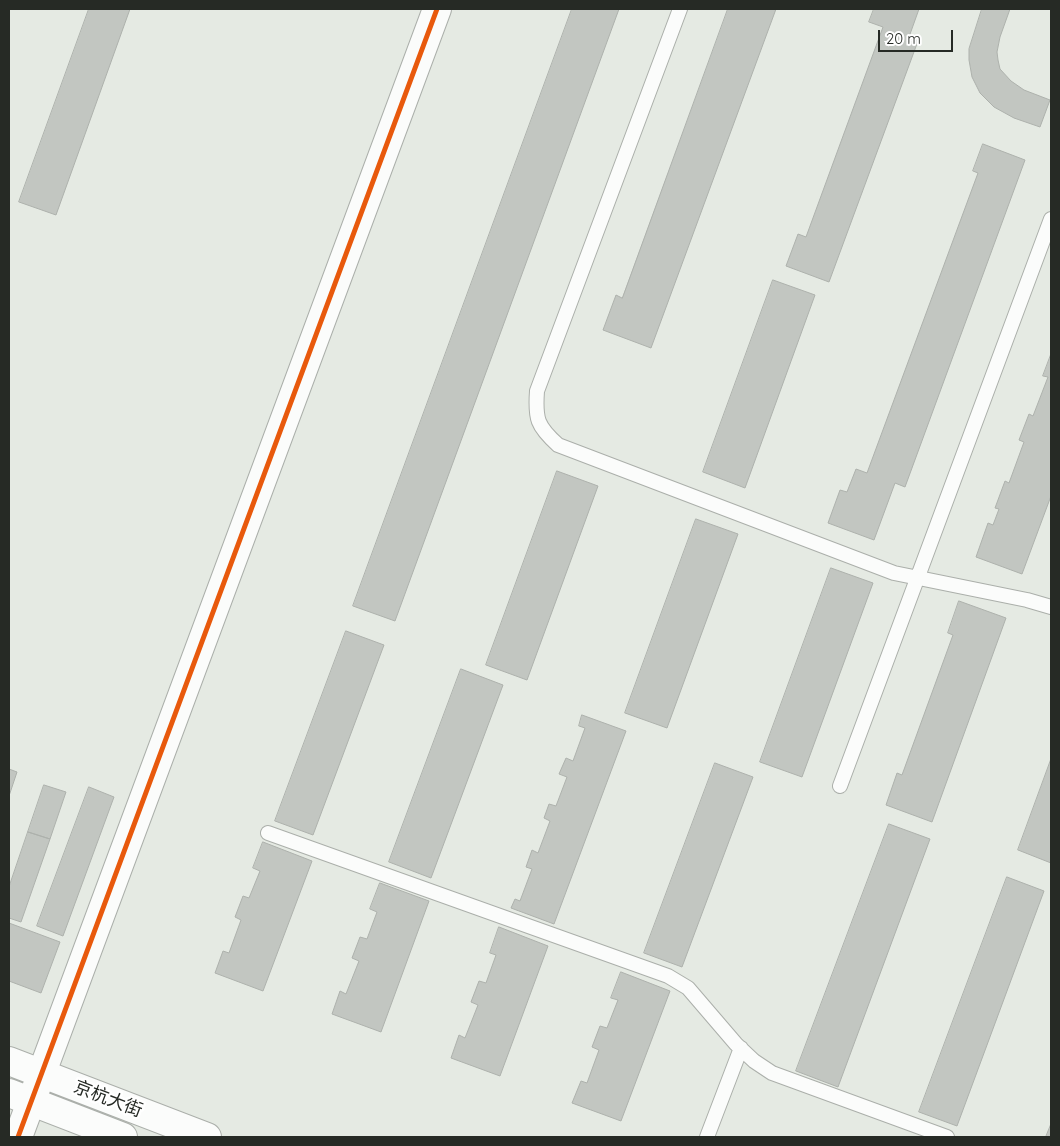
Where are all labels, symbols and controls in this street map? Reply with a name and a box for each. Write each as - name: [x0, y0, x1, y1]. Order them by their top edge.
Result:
- scale bar: [880, 20, 955, 52]
- text: 20 m: [886, 29, 921, 48]
- street label: 京杭大街: [71, 1076, 145, 1122]

